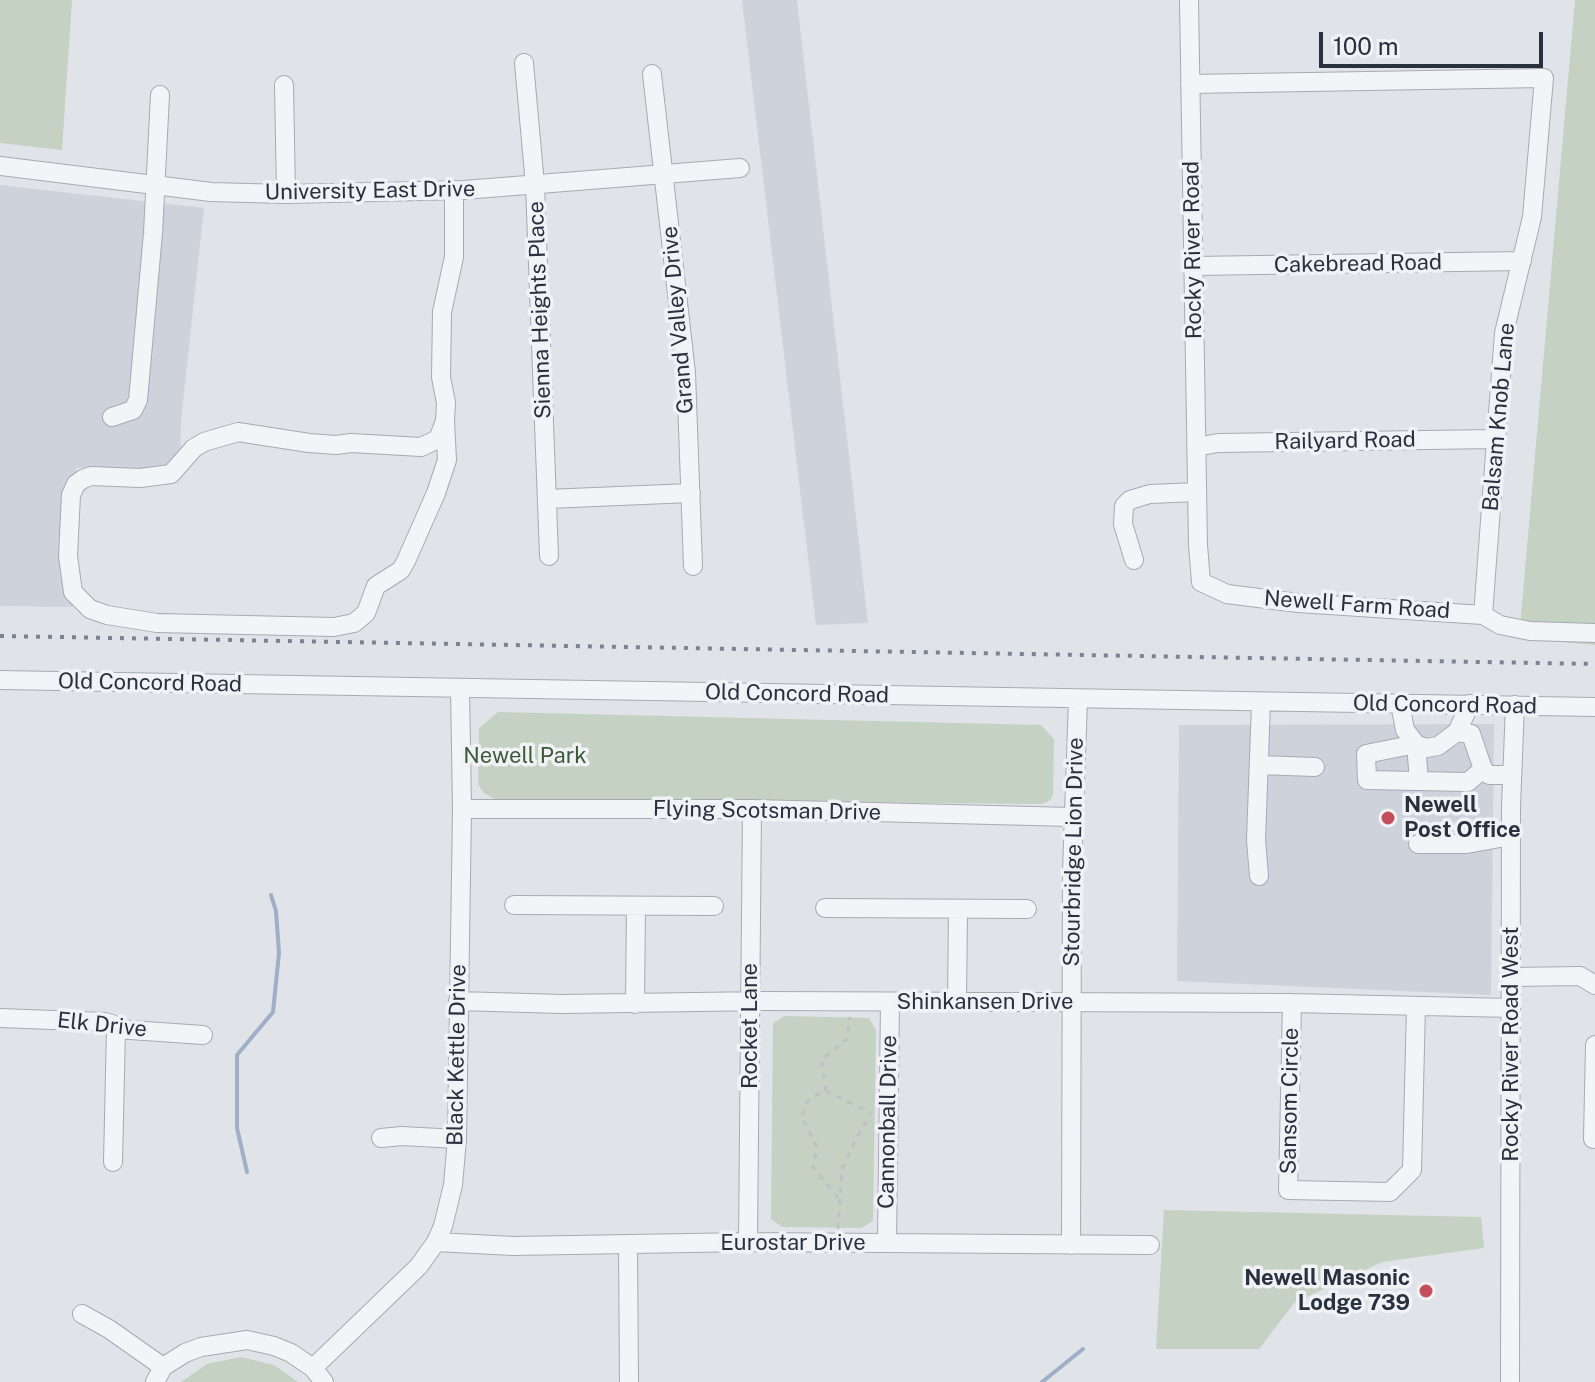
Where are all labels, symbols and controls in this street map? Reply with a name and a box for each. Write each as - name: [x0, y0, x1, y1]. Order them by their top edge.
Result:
- scale bar: [1323, 16, 1547, 66]
- text: 100 m: [1333, 32, 1399, 60]
- street label: Rocky River Road: [1178, 161, 1208, 339]
- street label: University East Drive: [264, 176, 476, 206]
- street label: Sienna Heights Place: [523, 201, 557, 419]
- street label: Grand Valley Drive: [657, 225, 699, 415]
- street label: Cakebread Road: [1274, 249, 1442, 279]
- street label: Balsam Knob Lane: [1478, 322, 1520, 512]
- street label: Railyard Road: [1274, 427, 1416, 455]
- street label: Newell Farm Road: [1263, 585, 1451, 625]
- street label: Old Concord Road: [58, 668, 242, 698]
- street label: Old Concord Road: [705, 679, 889, 709]
- street label: Old Concord Road: [1353, 690, 1537, 720]
- street label: Stourbridge Lion Drive: [1059, 737, 1089, 967]
- park label: Newell Park: [463, 743, 587, 769]
- place label: Newell Post Office: [1404, 792, 1521, 844]
- street label: Flying Scotsman Drive: [653, 796, 881, 826]
- marker: Newell Post Office: [1379, 809, 1397, 827]
- street label: Rocky River Road West: [1498, 926, 1524, 1162]
- street label: Rocket Lane: [737, 963, 763, 1089]
- street label: Black Kettle Drive: [442, 964, 472, 1146]
- street label: Shinkansen Drive: [897, 989, 1073, 1015]
- street label: Elk Drive: [56, 1007, 148, 1043]
- street label: Sansom Circle: [1276, 1027, 1304, 1175]
- street label: Cannonball Drive: [873, 1035, 903, 1209]
- street label: Eurostar Drive: [720, 1230, 866, 1256]
- place label: Newell Masonic Lodge 739: [1244, 1265, 1410, 1316]
- marker: Newell Masonic Lodge 739: [1417, 1282, 1435, 1300]

